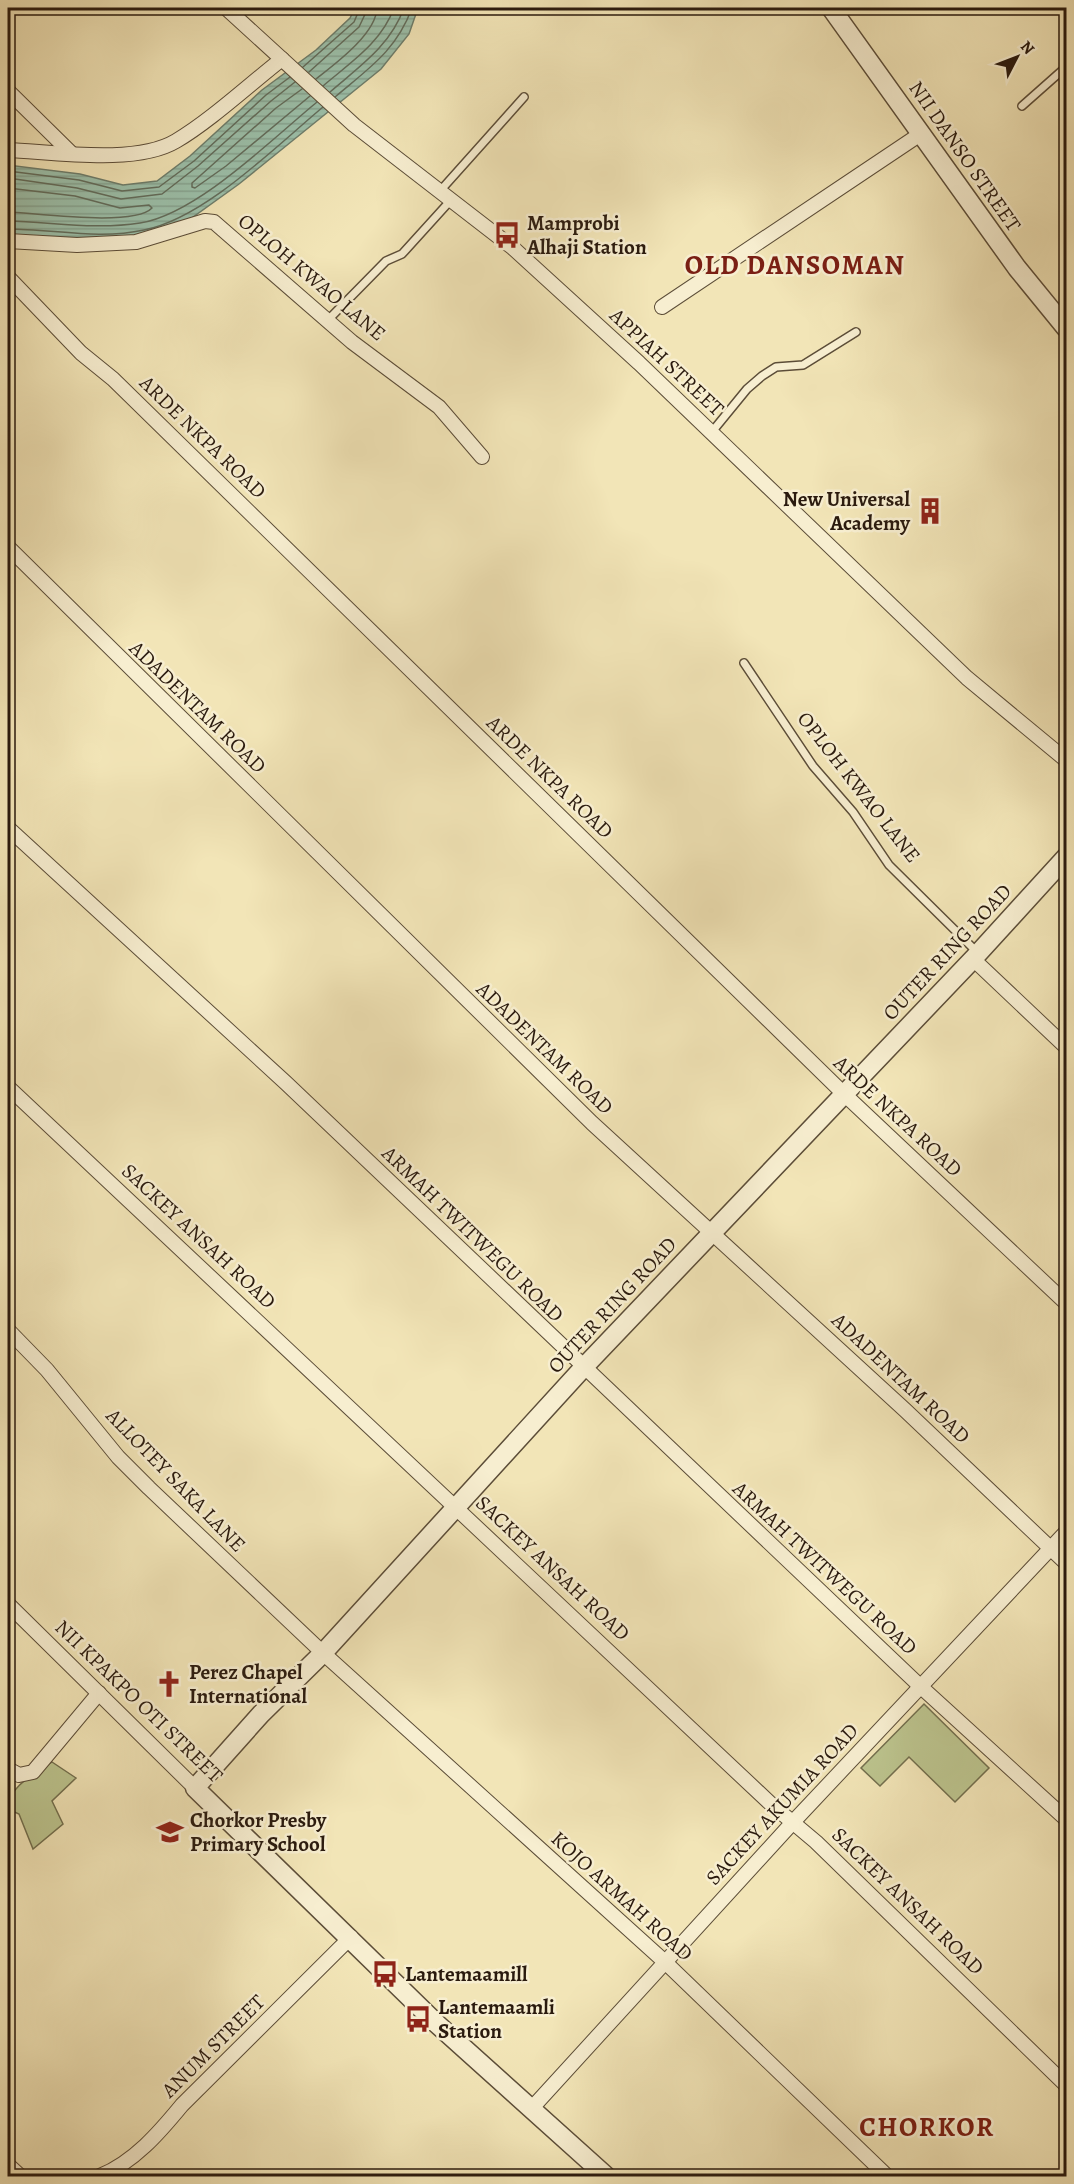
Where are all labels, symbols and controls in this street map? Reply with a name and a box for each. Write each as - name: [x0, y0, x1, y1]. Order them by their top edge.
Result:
- north arrow: [987, 27, 1047, 87]
- text: N: [1015, 36, 1040, 60]
- street label: NII DANSO STREET: [903, 75, 1028, 237]
- street label: OPLOH KWAO LANE: [232, 207, 392, 347]
- place label: Mamprobi Alhaji Station: [526, 209, 647, 261]
- bus stop icon: Mamprobi Alhaji Station: [492, 220, 522, 250]
- district label: OLD DANSOMAN: [685, 247, 905, 283]
- street label: APPIAH STREET: [603, 301, 731, 423]
- street label: ARDE NKPA ROAD: [133, 369, 272, 505]
- place label: New Universal Academy: [783, 485, 911, 537]
- building icon: New Universal Academy: [915, 496, 945, 526]
- street label: ADADENTAM ROAD: [123, 634, 272, 780]
- street label: OPLOH KWAO LANE: [791, 706, 927, 868]
- street label: ARDE NKPA ROAD: [480, 709, 619, 845]
- street label: OUTER RING ROAD: [876, 878, 1018, 1026]
- street label: ADADENTAM ROAD: [470, 975, 619, 1121]
- street label: ARDE NKPA ROAD: [827, 1048, 968, 1183]
- street label: ARMAH TWITWEGU ROAD: [375, 1139, 570, 1328]
- street label: SACKEY ANSAH ROAD: [116, 1157, 282, 1315]
- street label: OUTER RING ROAD: [541, 1231, 683, 1379]
- street label: ADADENTAM ROAD: [825, 1306, 976, 1450]
- street label: ALLOTEY SAKA LANE: [99, 1401, 252, 1558]
- street label: ARMAH TWITWEGU ROAD: [726, 1474, 923, 1661]
- street label: SACKEY ANSAH ROAD: [470, 1489, 636, 1647]
- street label: NII KPAKPO OTI STREET: [49, 1613, 230, 1789]
- place label: Perez Chapel International: [189, 1658, 307, 1710]
- church icon: Perez Chapel International: [154, 1669, 184, 1699]
- street label: SACKEY AKUMIA ROAD: [699, 1717, 865, 1891]
- place label: Chorkor Presby Primary School: [190, 1806, 328, 1858]
- school or university icon: Chorkor Presby Primary School: [155, 1817, 185, 1847]
- street label: SACKEY ANSAH ROAD: [826, 1821, 990, 1981]
- street label: KOJO ARMAH ROAD: [545, 1825, 699, 1967]
- bus stop icon: Lantemaamill: [370, 1959, 400, 1989]
- place label: Lantemaamill: [405, 1960, 528, 1988]
- street label: ANUM STREET: [155, 1988, 271, 2104]
- place label: Lantemaamli Station: [438, 1993, 555, 2045]
- bus stop icon: Lantemaamli Station: [403, 2004, 433, 2034]
- district label: CHORKOR: [859, 2109, 995, 2145]

